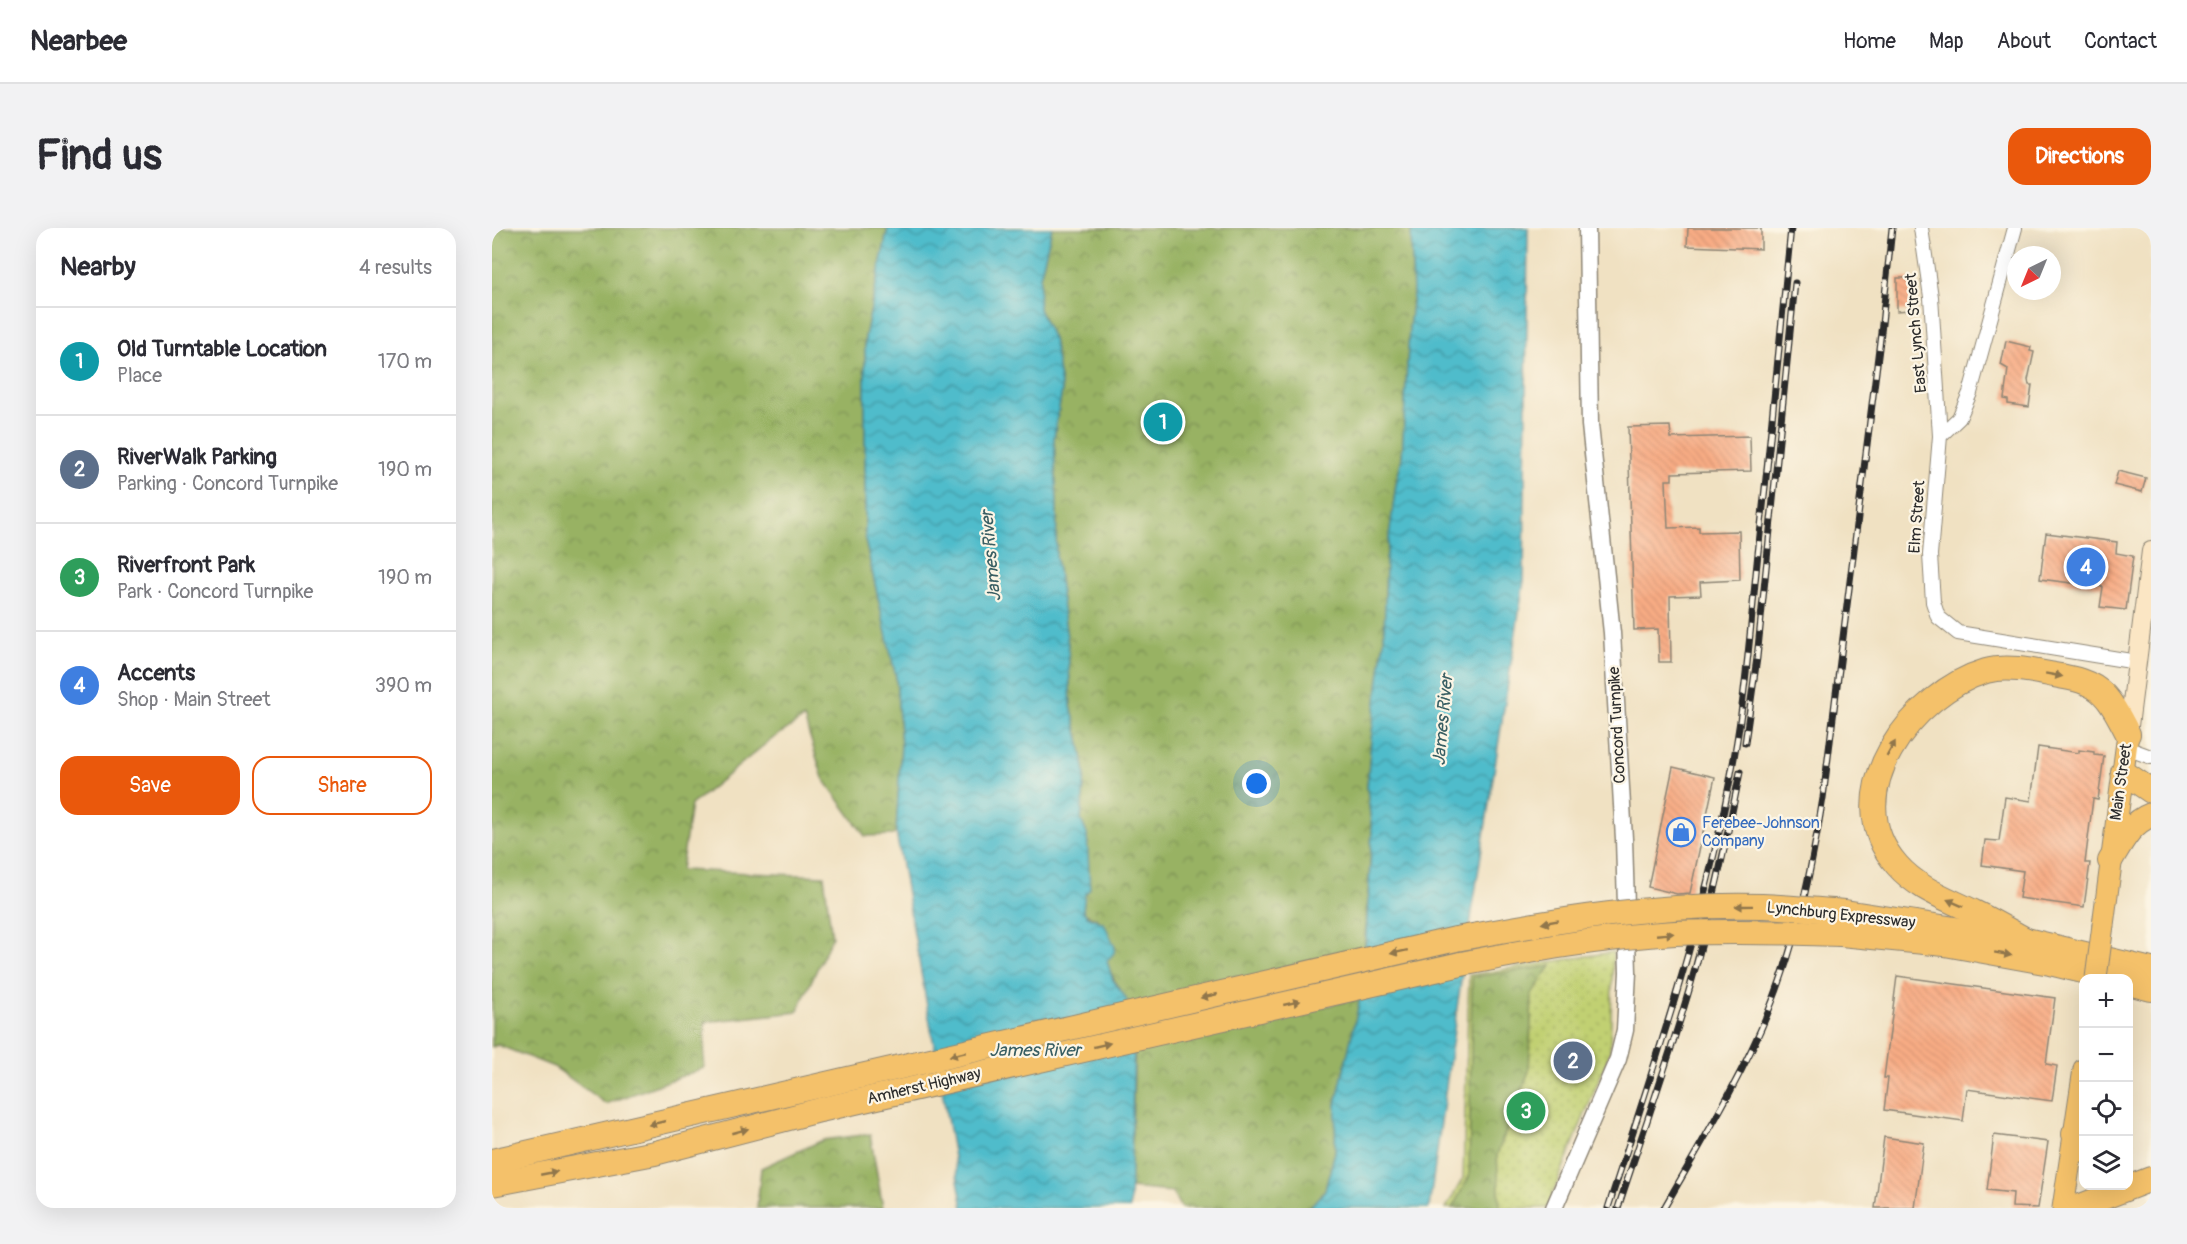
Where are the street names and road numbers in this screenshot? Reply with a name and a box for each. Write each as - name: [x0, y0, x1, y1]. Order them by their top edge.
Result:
- street label: East Lynch Street: [1901, 272, 1931, 394]
- street label: Elm Street: [1904, 479, 1930, 554]
- street label: Concord Turnpike: [1604, 666, 1630, 784]
- street label: Main Street: [2106, 742, 2136, 822]
- street label: Lynchburg Expressway: [1766, 897, 1917, 933]
- street label: Amherst Highway: [865, 1063, 983, 1109]

